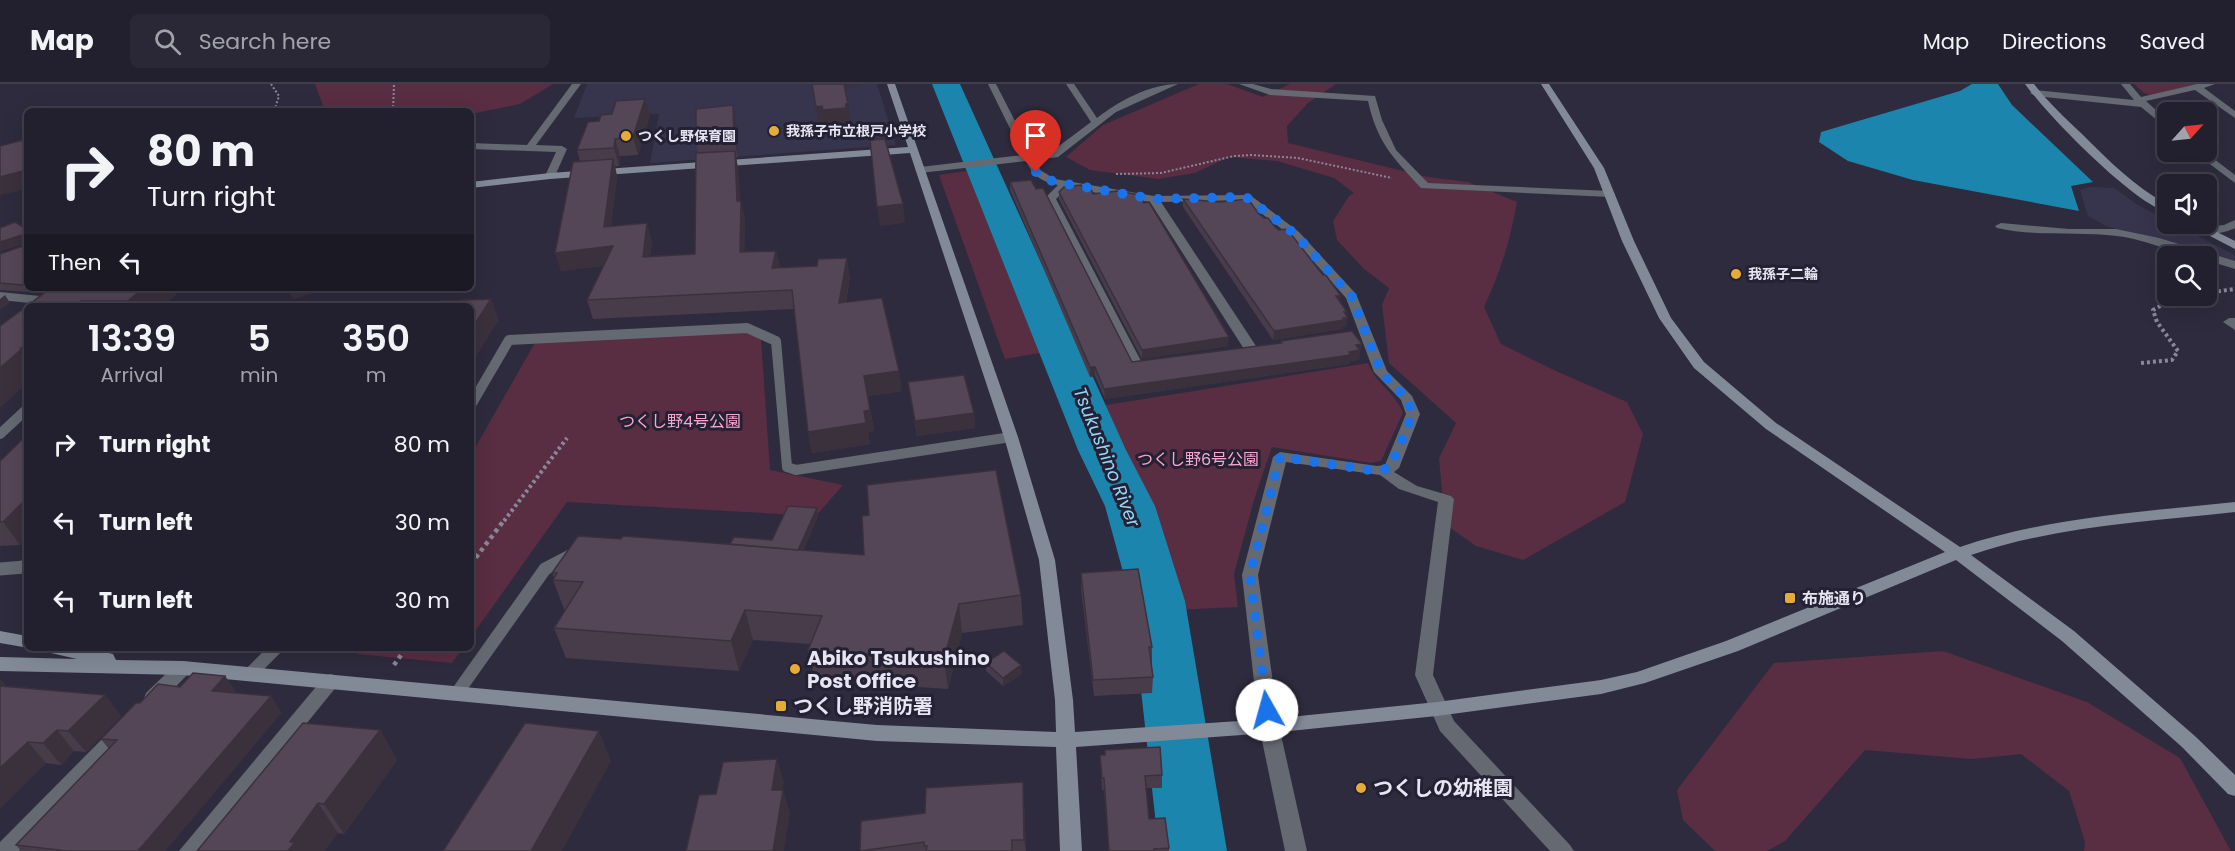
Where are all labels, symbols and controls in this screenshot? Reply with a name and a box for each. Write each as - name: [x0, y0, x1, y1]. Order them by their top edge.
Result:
- search box: [130, 14, 550, 68]
- text: Map: [30, 21, 94, 60]
- icon: search: [151, 25, 184, 58]
- text: Search here: [199, 26, 331, 57]
- text: Map: [1923, 27, 1969, 56]
- text: Directions: [2002, 27, 2106, 56]
- text: Saved: [2139, 27, 2205, 56]
- north arrow: [2157, 102, 2217, 162]
- map controls: [2157, 102, 2217, 306]
- pin: [1010, 110, 1061, 172]
- icon: arrive: [1019, 119, 1052, 152]
- place label: 我孫子市立根戸小学校: [786, 121, 926, 141]
- text: 80 m: [147, 122, 255, 181]
- marker: 我孫子市立根戸小学校: [767, 124, 781, 138]
- place label: つくし野保育園: [638, 126, 736, 146]
- marker: つくし野保育園: [619, 129, 633, 143]
- icon: right: [48, 132, 126, 210]
- button: sound: [2157, 174, 2217, 234]
- text: Turn right: [147, 178, 276, 215]
- icon: left: [114, 246, 147, 279]
- button: search: [2157, 246, 2217, 306]
- text: Then: [48, 247, 102, 278]
- place label: 我孫子二輪: [1748, 264, 1818, 284]
- marker: 我孫子二輪: [1729, 267, 1743, 281]
- text: 13:39: [88, 313, 176, 364]
- text: 5: [247, 313, 271, 364]
- text: 350: [342, 313, 410, 364]
- text: Arrival: [100, 361, 163, 389]
- text: min: [240, 361, 278, 389]
- text: m: [366, 361, 386, 389]
- water label: Tsukushino River: [1068, 383, 1147, 532]
- park label: つくし野4号公園: [619, 410, 741, 433]
- icon: right: [48, 428, 81, 461]
- text: Turn right: [99, 429, 210, 460]
- text: 80 m: [394, 429, 450, 460]
- park label: つくし野6号公園: [1137, 448, 1259, 471]
- icon: left: [48, 506, 81, 539]
- text: Turn left: [99, 507, 193, 538]
- text: 30 m: [395, 507, 450, 538]
- icon: left: [48, 584, 81, 617]
- text: Turn left: [99, 585, 193, 616]
- text: 30 m: [395, 585, 450, 616]
- place label: 布施通り: [1802, 587, 1866, 610]
- marker: 布施通り: [1783, 591, 1797, 605]
- place label: Abiko Tsukushino Post Office: [807, 644, 990, 695]
- marker: Abiko Tsukushino Post Office: [788, 662, 802, 676]
- position arrow: [1235, 678, 1299, 742]
- place label: つくし野消防署: [793, 692, 933, 720]
- marker: つくし野消防署: [774, 699, 788, 713]
- place label: つくしの幼稚園: [1373, 774, 1513, 802]
- marker: つくしの幼稚園: [1354, 781, 1368, 795]

